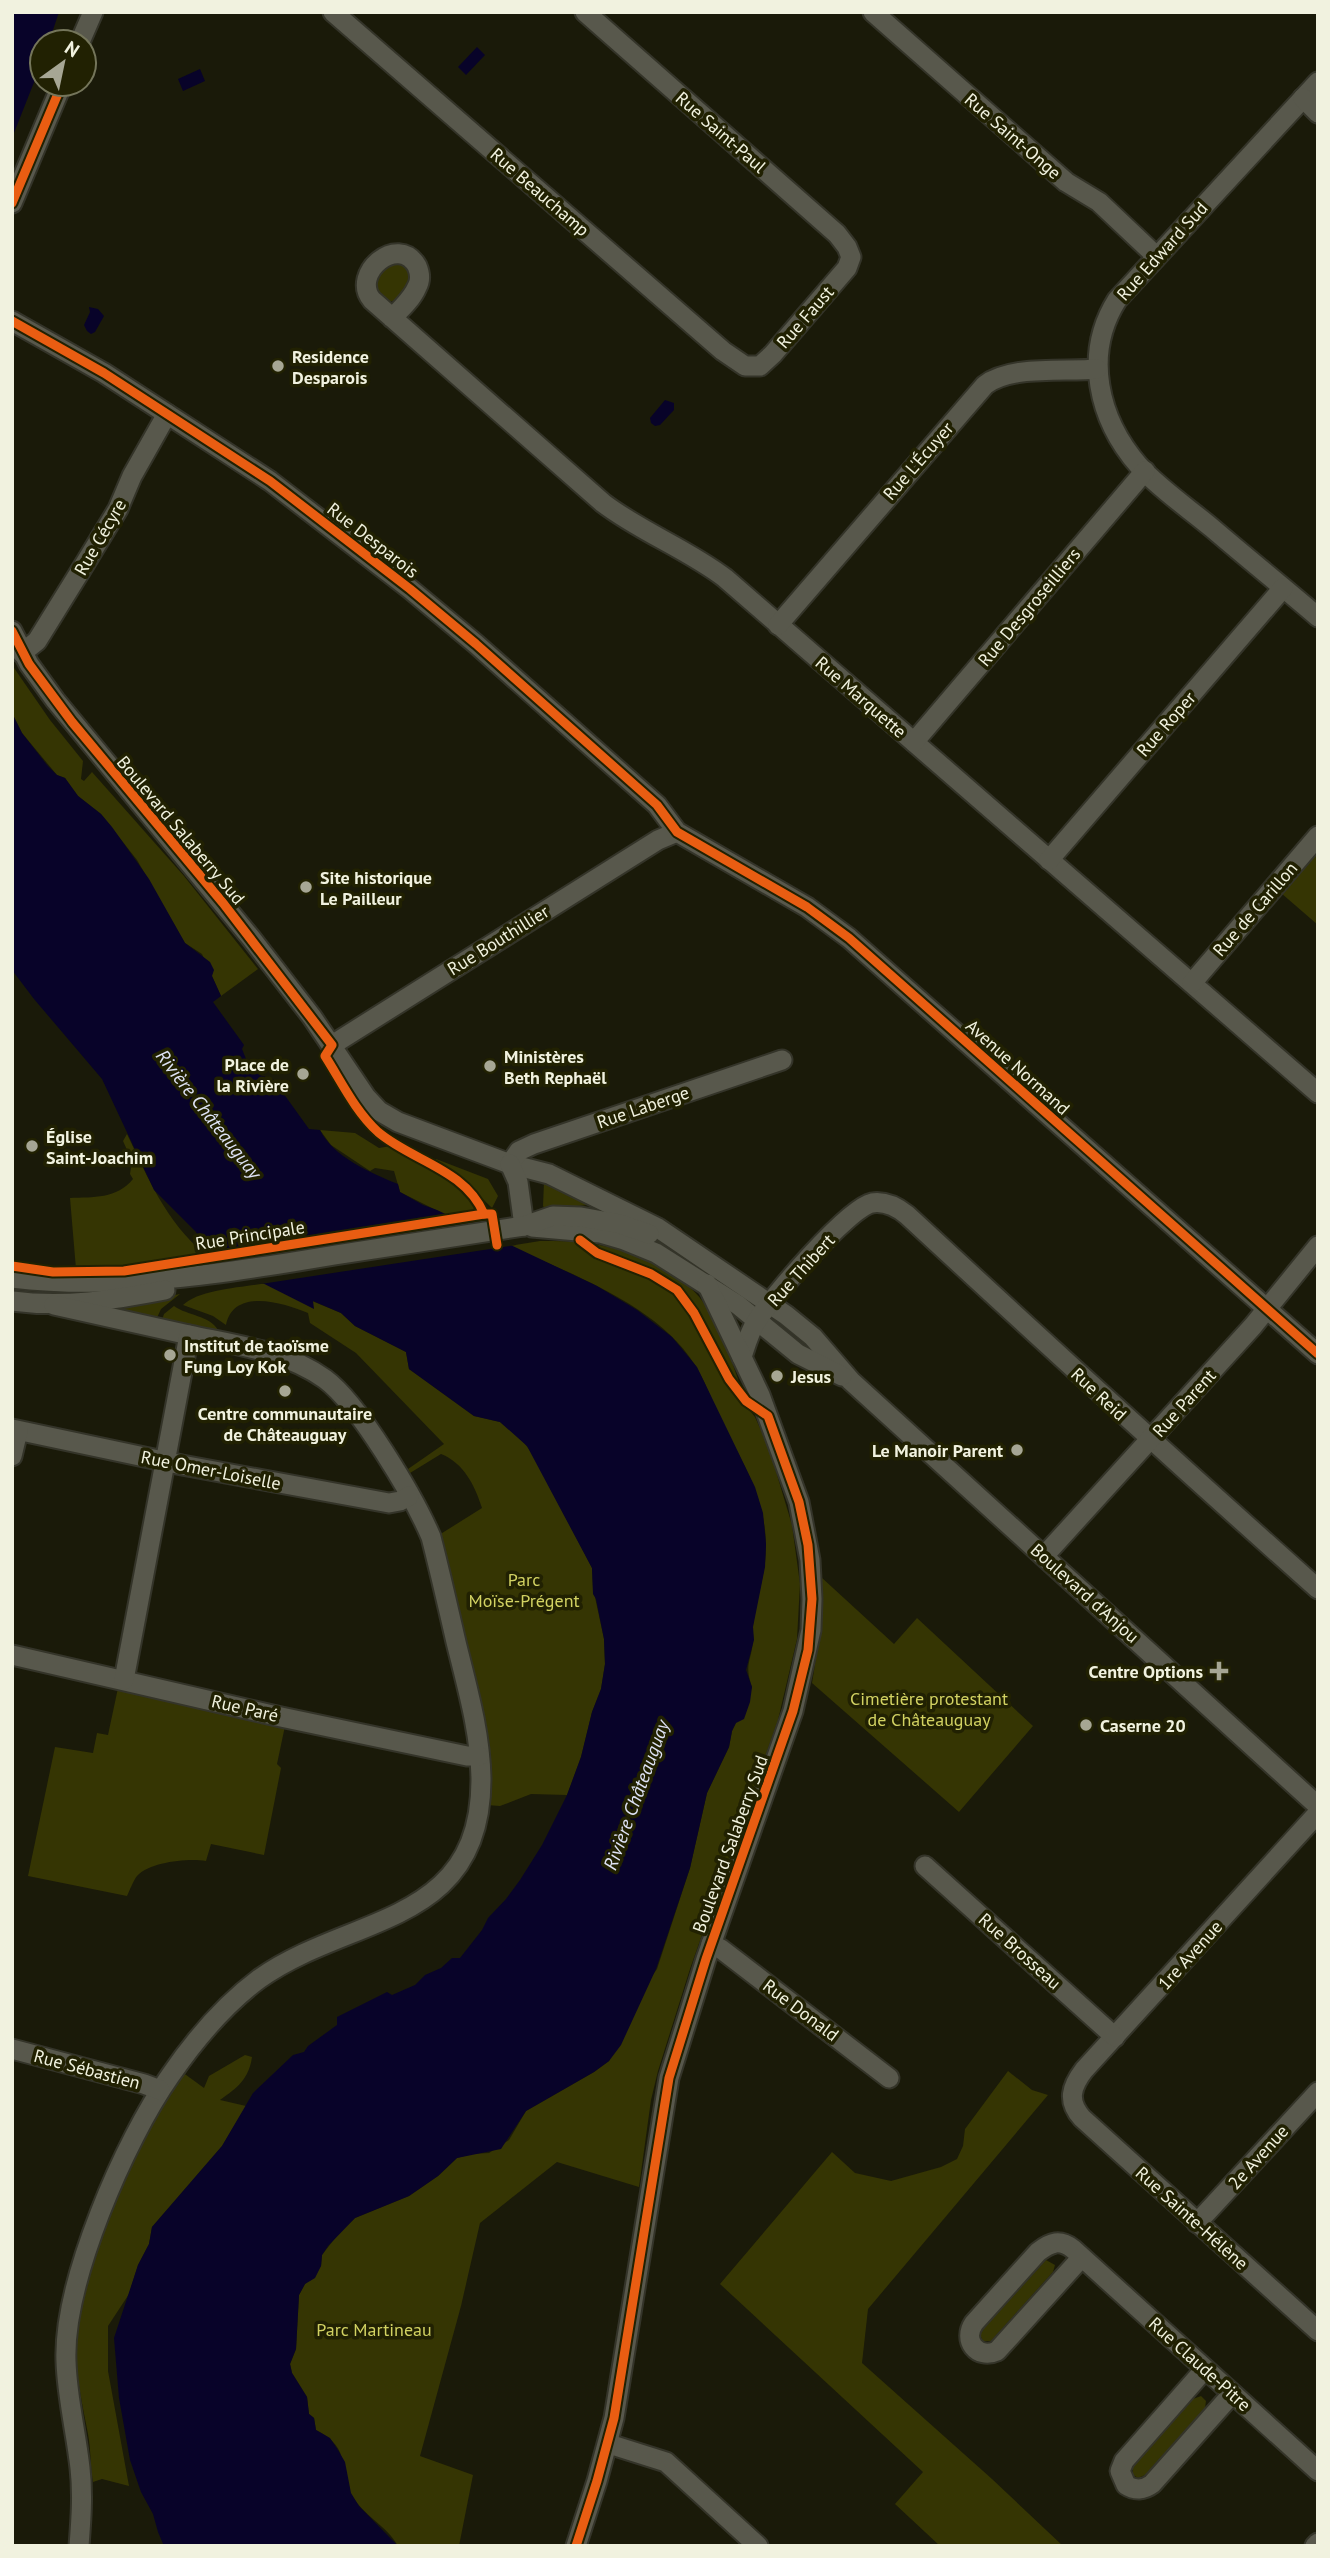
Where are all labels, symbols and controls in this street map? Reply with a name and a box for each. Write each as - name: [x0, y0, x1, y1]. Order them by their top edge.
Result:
- north arrow: [28, 28, 98, 98]
- text: N: [60, 35, 84, 62]
- street label: Rue Saint-Paul: [671, 86, 772, 178]
- street label: Rue Saint-Onge: [960, 88, 1066, 184]
- street label: Rue Beauchamp: [486, 143, 594, 241]
- street label: Rue Edward Sud: [1112, 197, 1212, 305]
- street label: Rue Faust: [771, 281, 839, 353]
- place label: Residence Desparois: [292, 345, 369, 389]
- marker: Residence Desparois: [270, 358, 286, 374]
- street label: Rue L'Écuyer: [878, 417, 958, 505]
- street label: Rue Cécyre: [69, 495, 131, 579]
- street label: Rue Desparois: [323, 497, 423, 583]
- street label: Rue Desgroseilliers: [973, 543, 1085, 671]
- street label: Rue Marquette: [811, 651, 911, 743]
- street label: Rue Roper: [1132, 687, 1200, 761]
- street label: Boulevard Salaberry Sud: [112, 751, 250, 909]
- street label: Rue de Carillon: [1208, 857, 1302, 961]
- place label: Site historique Le Pailleur: [320, 866, 432, 910]
- marker: Site historique Le Pailleur: [298, 879, 314, 895]
- street label: Rue Bouthillier: [443, 900, 553, 980]
- street label: Avenue Normand: [961, 1014, 1075, 1120]
- water label: Rivière Châteauguay: [151, 1044, 268, 1185]
- place label: Ministères Beth Rephaël: [504, 1045, 607, 1089]
- place label: Place de la Rivière: [217, 1053, 289, 1097]
- marker: Ministères Beth Rephaël: [482, 1058, 498, 1074]
- marker: Place de la Rivière: [295, 1066, 311, 1082]
- street label: Rue Laberge: [594, 1081, 692, 1133]
- place label: Église Saint-Joachim: [46, 1125, 153, 1169]
- marker: Église Saint-Joachim: [24, 1138, 40, 1154]
- street label: Rue Principale: [194, 1215, 306, 1255]
- street label: Rue Thibert: [762, 1229, 840, 1311]
- place label: Institut de taoïsme Fung Loy Kok: [184, 1334, 329, 1378]
- marker: Institut de taoïsme Fung Loy Kok: [162, 1347, 178, 1363]
- street label: Rue Reid: [1066, 1363, 1132, 1425]
- street label: Rue Parent: [1147, 1364, 1221, 1442]
- place label: Jesus: [790, 1365, 831, 1388]
- marker: Jesus: [769, 1368, 785, 1384]
- marker: Centre communautaire de Châteauguay: [277, 1383, 293, 1399]
- place label: Centre communautaire de Châteauguay: [198, 1402, 372, 1446]
- place label: Le Manoir Parent: [872, 1439, 1004, 1462]
- marker: Le Manoir Parent: [1009, 1442, 1025, 1458]
- street label: Rue Omer-Loiselle: [139, 1445, 283, 1495]
- street label: Boulevard d'Anjou: [1026, 1538, 1144, 1648]
- park label: Parc Moïse-Prégent: [468, 1568, 580, 1612]
- place label: Centre Options: [1089, 1660, 1203, 1683]
- marker: Centre Options: [1209, 1661, 1229, 1681]
- park label: Cimetière protestant de Châteauguay: [850, 1687, 1008, 1731]
- street label: Rue Paré: [209, 1689, 281, 1727]
- place label: Caserne 20: [1100, 1714, 1186, 1737]
- water label: Rivière Châteauguay: [598, 1715, 675, 1873]
- marker: Caserne 20: [1078, 1717, 1094, 1733]
- street label: Boulevard Salaberry Sud: [687, 1752, 773, 1936]
- street label: Rue Brosseau: [974, 1908, 1066, 1994]
- street label: 1re Avenue: [1153, 1916, 1227, 1994]
- street label: Rue Donald: [758, 1974, 844, 2046]
- street label: Rue Sébastien: [31, 2044, 143, 2094]
- street label: 2e Avenue: [1223, 2120, 1293, 2194]
- street label: Rue Sainte-Hélène: [1131, 2161, 1253, 2275]
- street label: Rue Claude-Pitre: [1144, 2312, 1256, 2416]
- park label: Parc Martineau: [316, 2318, 432, 2341]

